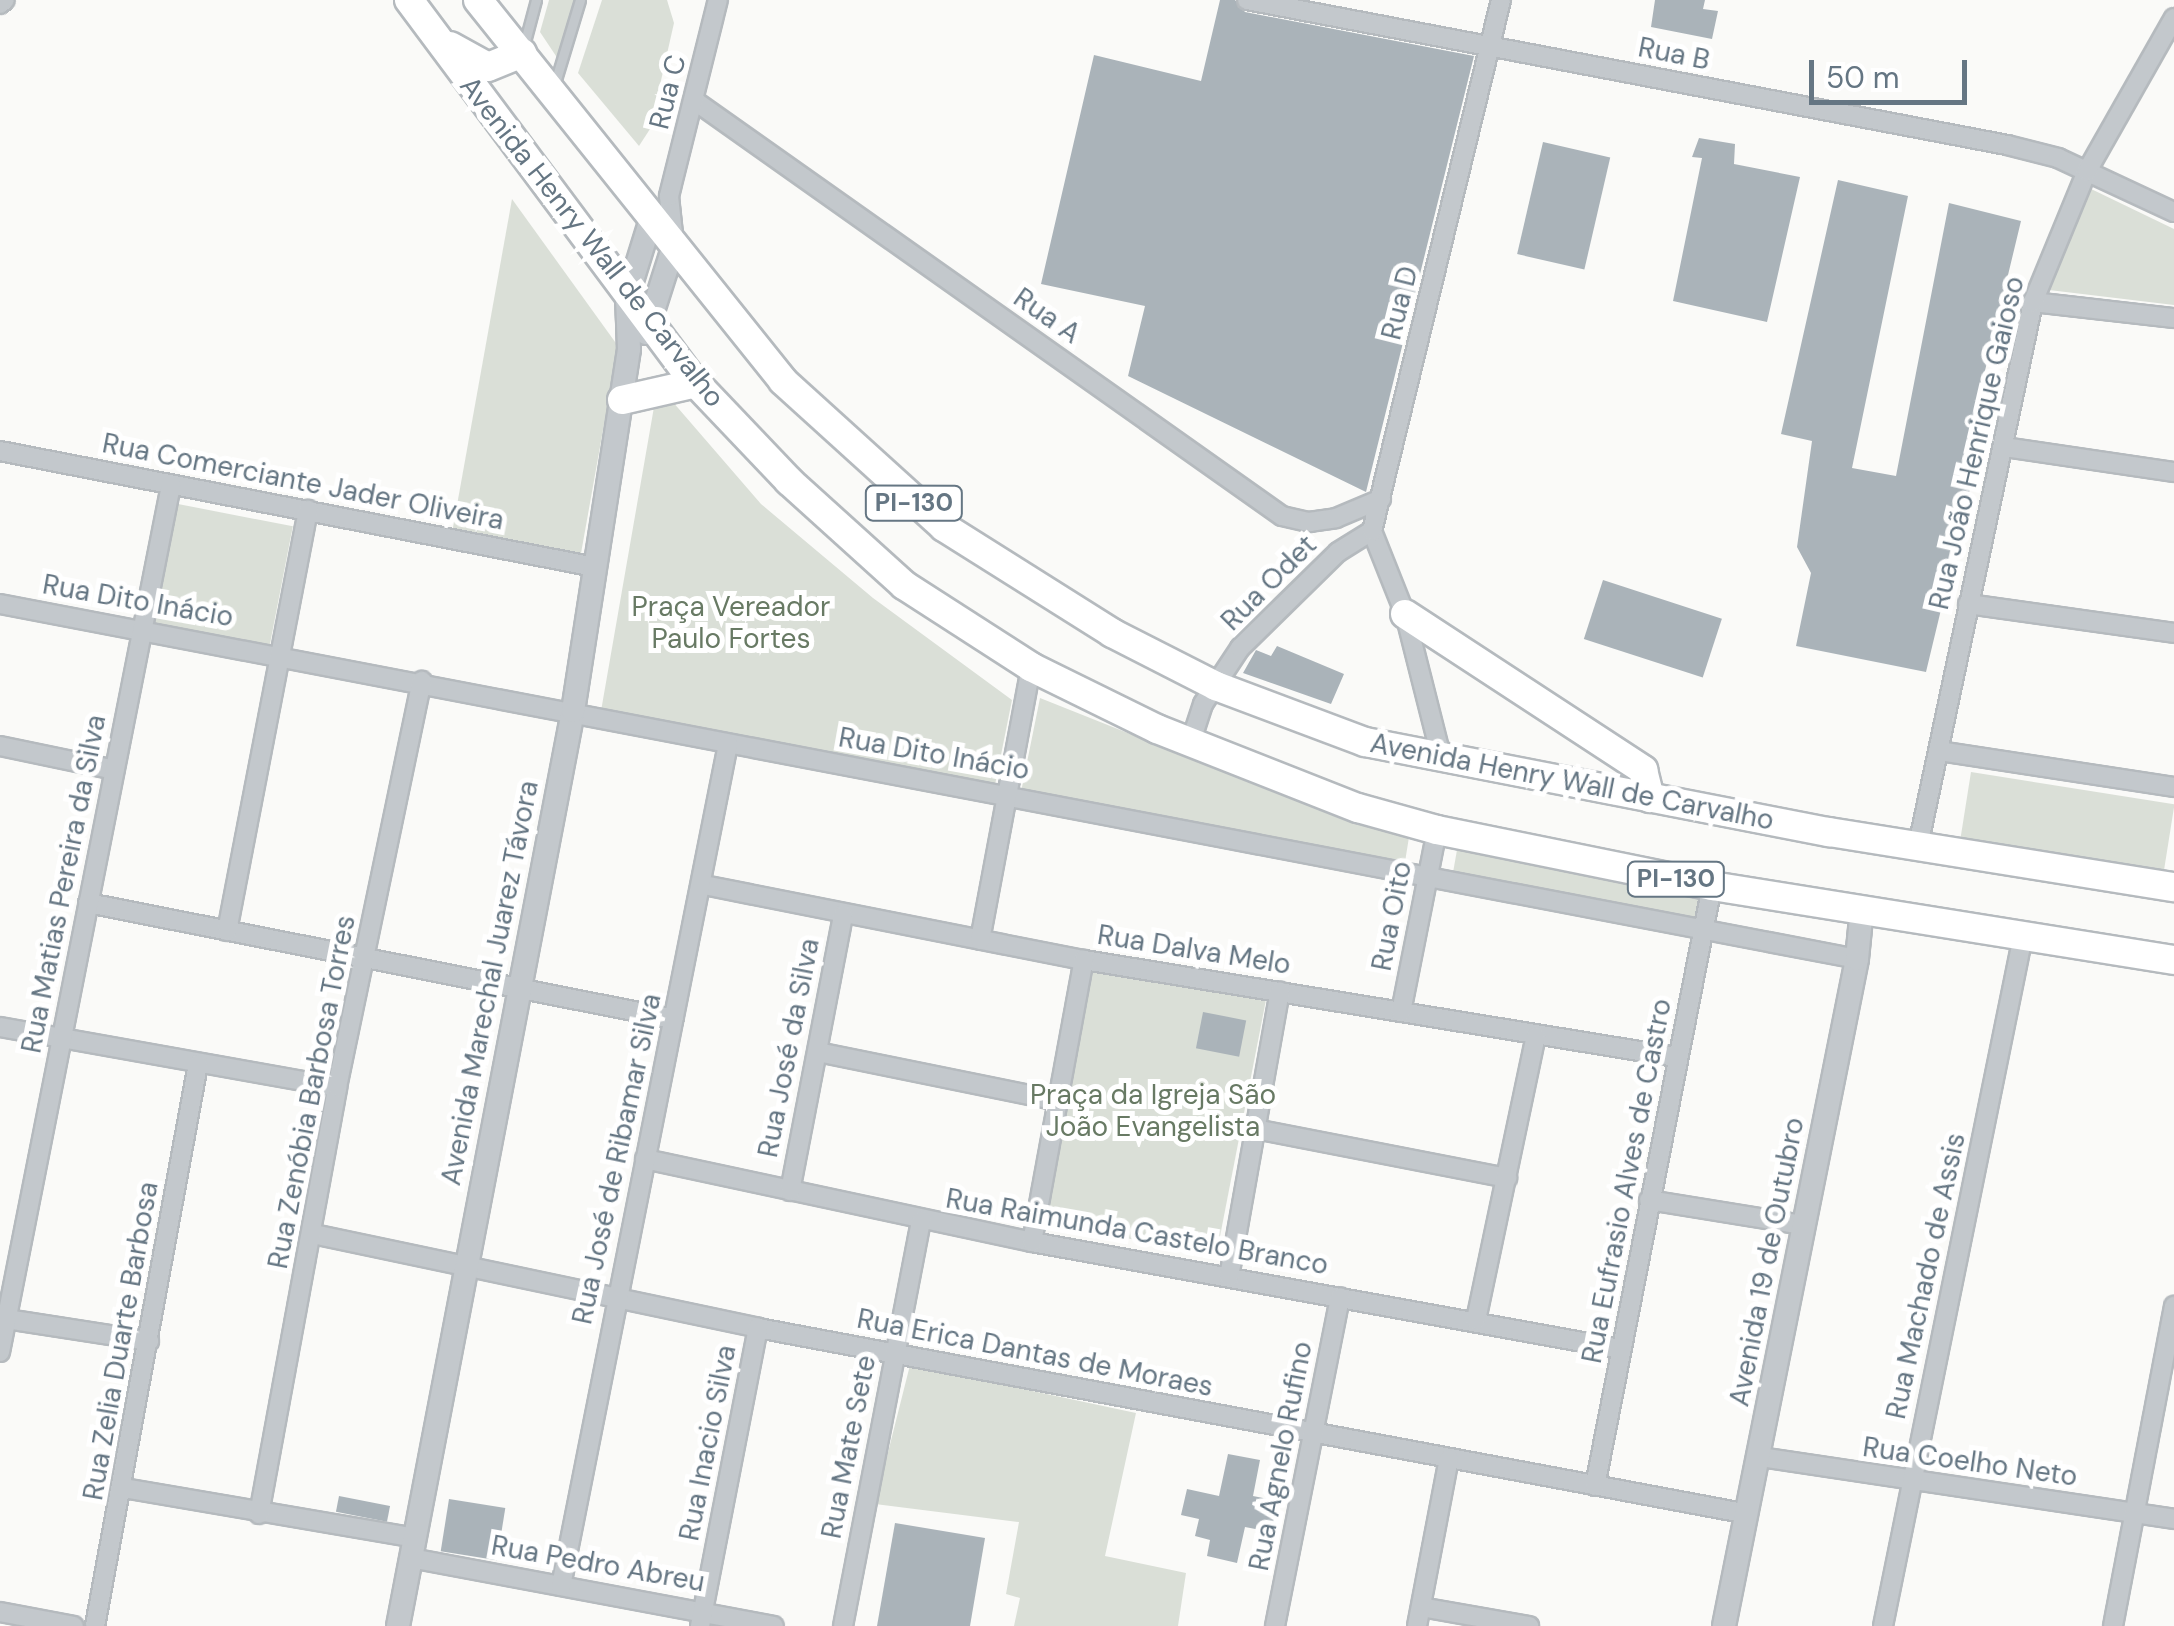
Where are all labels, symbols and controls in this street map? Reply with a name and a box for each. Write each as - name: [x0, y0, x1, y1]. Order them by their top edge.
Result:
- street label: Rua B: [1635, 31, 1713, 77]
- scale bar: [1814, 40, 1972, 102]
- street label: Rua C: [643, 51, 693, 133]
- text: 50 m: [1826, 58, 1900, 97]
- street label: Avenida Henry Wall de Carvalho: [452, 70, 732, 414]
- street label: Rua D: [1375, 263, 1425, 343]
- street label: Rua João Henrique Gaioso: [1922, 273, 2032, 613]
- street label: Rua A: [1007, 281, 1087, 351]
- street label: Rua Comerciante Jader Oliveira: [99, 427, 507, 537]
- road number: PI-130: [864, 483, 964, 523]
- street label: Rua Odet: [1214, 528, 1324, 638]
- street label: Rua Dito Inácio: [40, 568, 236, 634]
- park label: Praça Vereador Paulo Fortes: [632, 590, 830, 656]
- street label: Rua Matias Pereira da Silva: [15, 712, 113, 1056]
- street label: Rua Dito Inácio: [836, 721, 1032, 787]
- street label: Avenida Henry Wall de Carvalho: [1367, 726, 1777, 838]
- street label: Avenida Marechal Juarez Távora: [434, 778, 546, 1188]
- street label: Rua Oito: [1365, 858, 1419, 974]
- road number: PI-130: [1626, 859, 1726, 899]
- street label: Rua Zenóbia Barbosa Torres: [261, 912, 363, 1272]
- street label: Rua Dalva Melo: [1095, 918, 1293, 982]
- street label: Rua José da Silva: [751, 936, 827, 1160]
- street label: Rua José de Ribamar Silva: [566, 991, 668, 1327]
- street label: Rua Eufrasio Alves de Castro: [1575, 996, 1679, 1366]
- park label: Praça da Igreja São João Evangelista: [1030, 1078, 1276, 1144]
- street label: Avenida 19 de Outubro: [1723, 1115, 1811, 1409]
- street label: Rua Machado de Assis: [1879, 1130, 1973, 1422]
- street label: Rua Zelia Duarte Barbosa: [76, 1179, 166, 1503]
- street label: Rua Raimunda Castelo Branco: [943, 1182, 1331, 1282]
- street label: Rua Erica Dantas de Moraes: [854, 1302, 1216, 1404]
- street label: Rua Agnelo Rufino: [1242, 1338, 1320, 1574]
- street label: Rua Inacio Silva: [673, 1342, 743, 1544]
- street label: Rua Mate Sete: [815, 1353, 883, 1541]
- street label: Rua Coelho Neto: [1861, 1430, 2079, 1494]
- street label: Rua Pedro Abreu: [489, 1529, 707, 1599]

